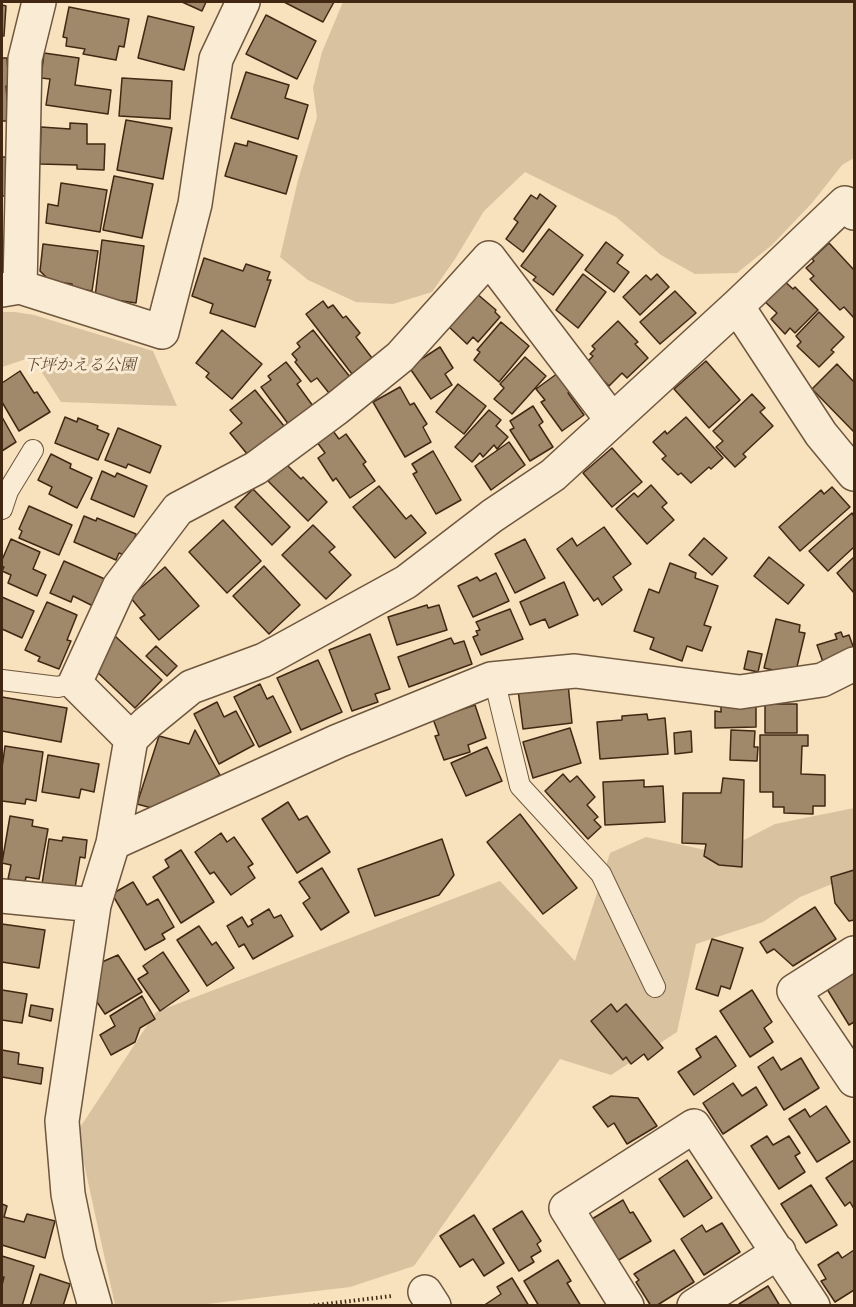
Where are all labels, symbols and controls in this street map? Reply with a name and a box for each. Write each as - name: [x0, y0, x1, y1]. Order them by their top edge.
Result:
- park label: 下坪かえる公園: [24, 356, 136, 376]

